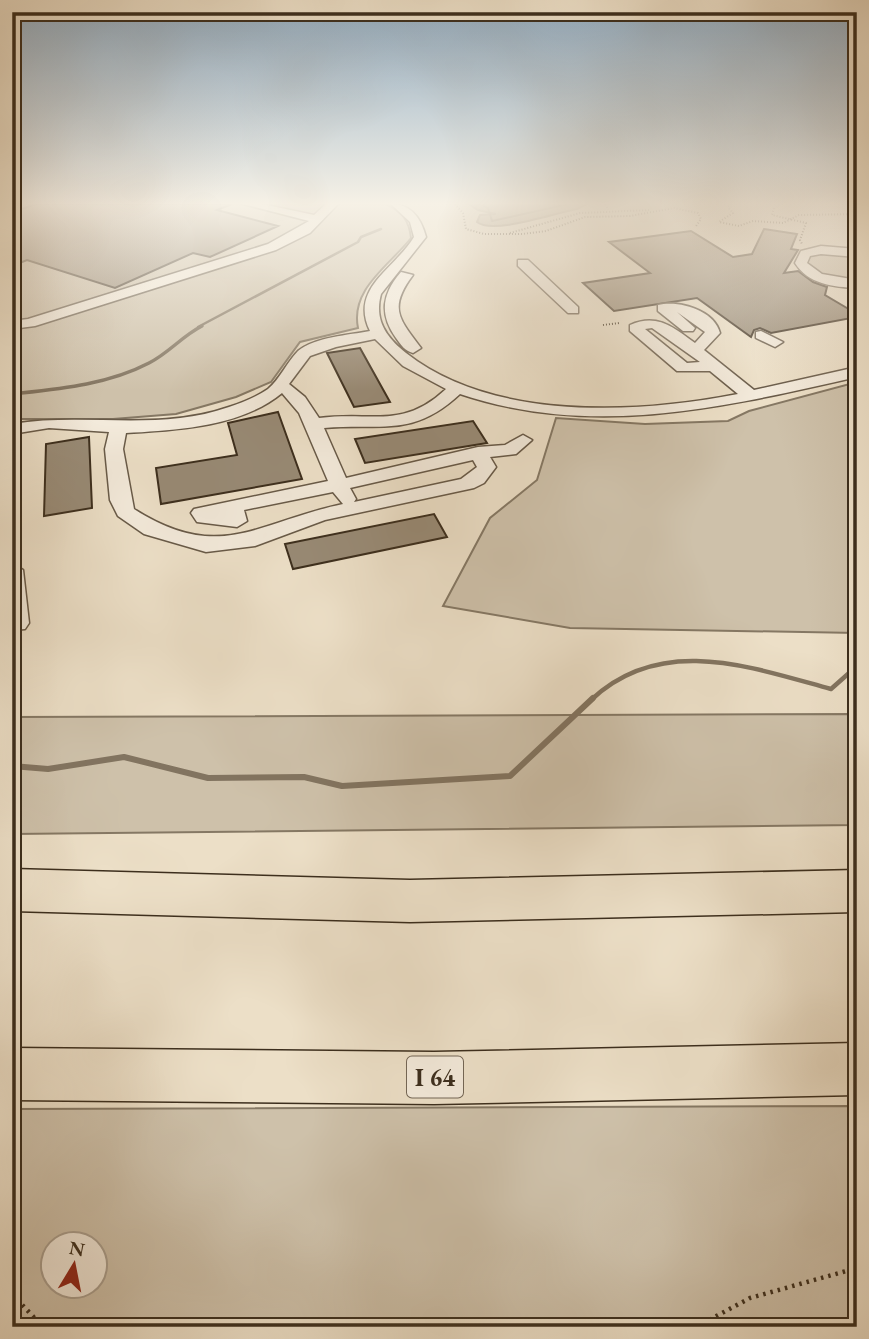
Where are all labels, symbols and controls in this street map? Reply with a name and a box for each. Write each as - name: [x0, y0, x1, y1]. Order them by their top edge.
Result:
- road number: I 64: [407, 1056, 463, 1098]
- north arrow: [38, 1230, 108, 1300]
- text: N: [67, 1235, 87, 1263]

